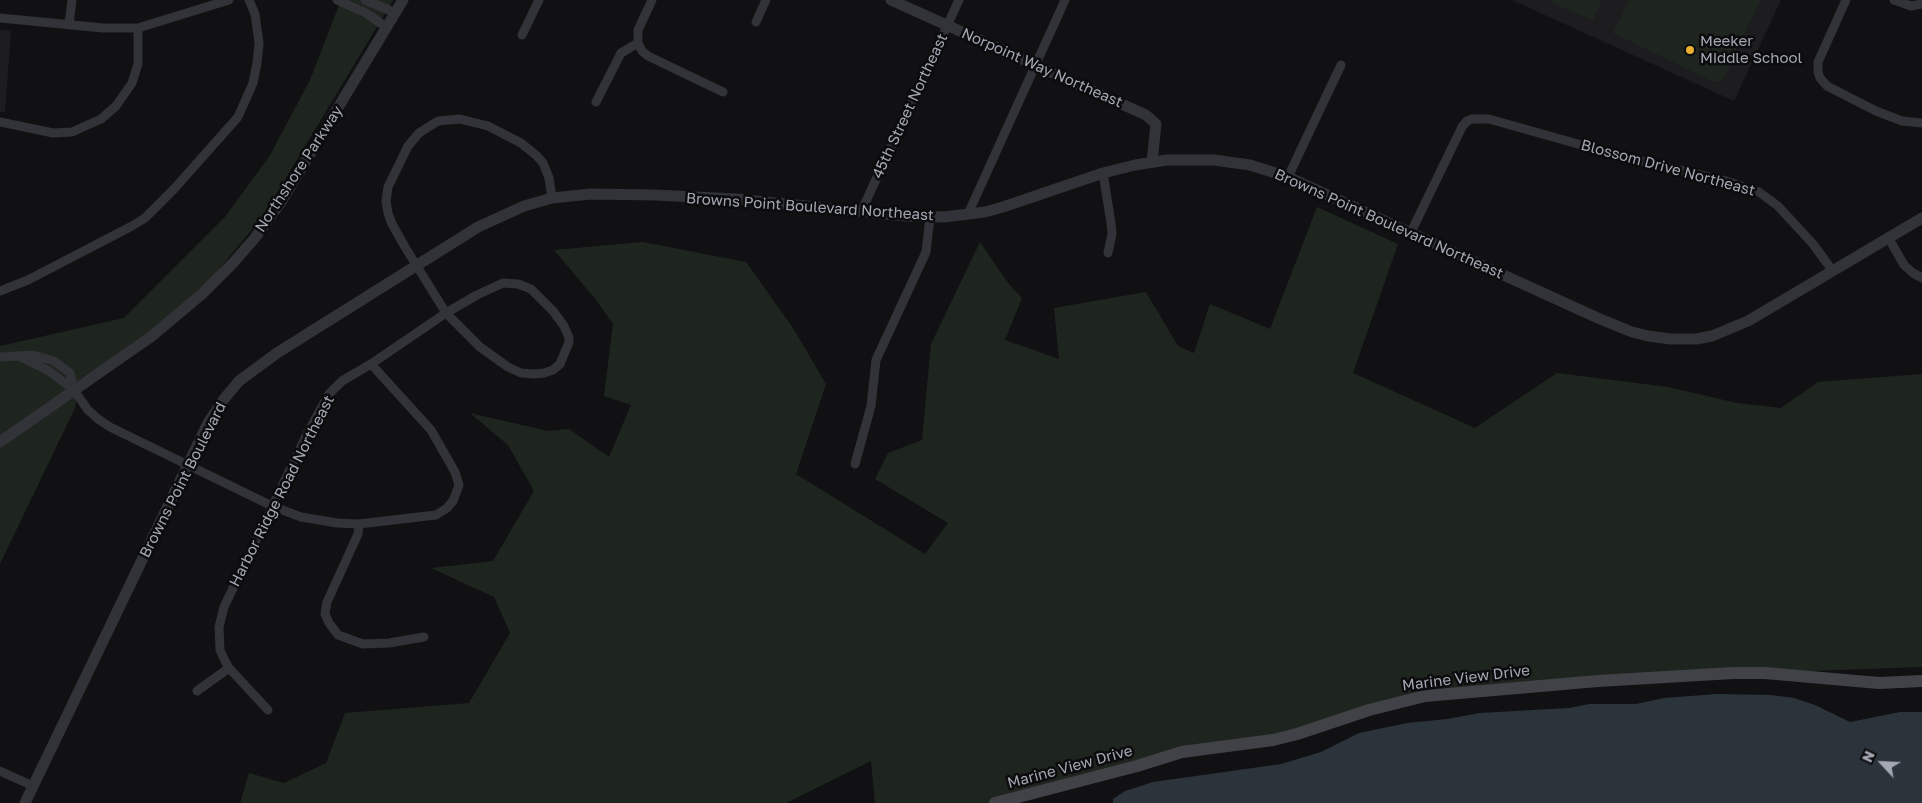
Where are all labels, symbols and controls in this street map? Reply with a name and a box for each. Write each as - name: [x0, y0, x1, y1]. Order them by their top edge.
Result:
- street label: Norpoint Way Northeast: [959, 24, 1125, 112]
- street label: 45th Street Northeast: [868, 31, 952, 181]
- place label: Meeker Middle School: [1700, 32, 1802, 67]
- marker: Meeker Middle School: [1684, 44, 1696, 56]
- street label: Northshore Parkway: [251, 102, 347, 236]
- street label: Blossom Drive Northeast: [1579, 136, 1757, 200]
- street label: Browns Point Boulevard Northeast: [1272, 165, 1506, 283]
- street label: Browns Point Boulevard Northeast: [685, 189, 935, 225]
- street label: Harbor Ridge Road Northeast: [226, 392, 338, 590]
- street label: Browns Point Boulevard: [136, 399, 230, 561]
- street label: Marine View Drive: [1401, 661, 1531, 695]
- north arrow: [1857, 738, 1907, 788]
- street label: Marine View Drive: [1006, 742, 1134, 792]
- text: N: [1858, 748, 1878, 765]

